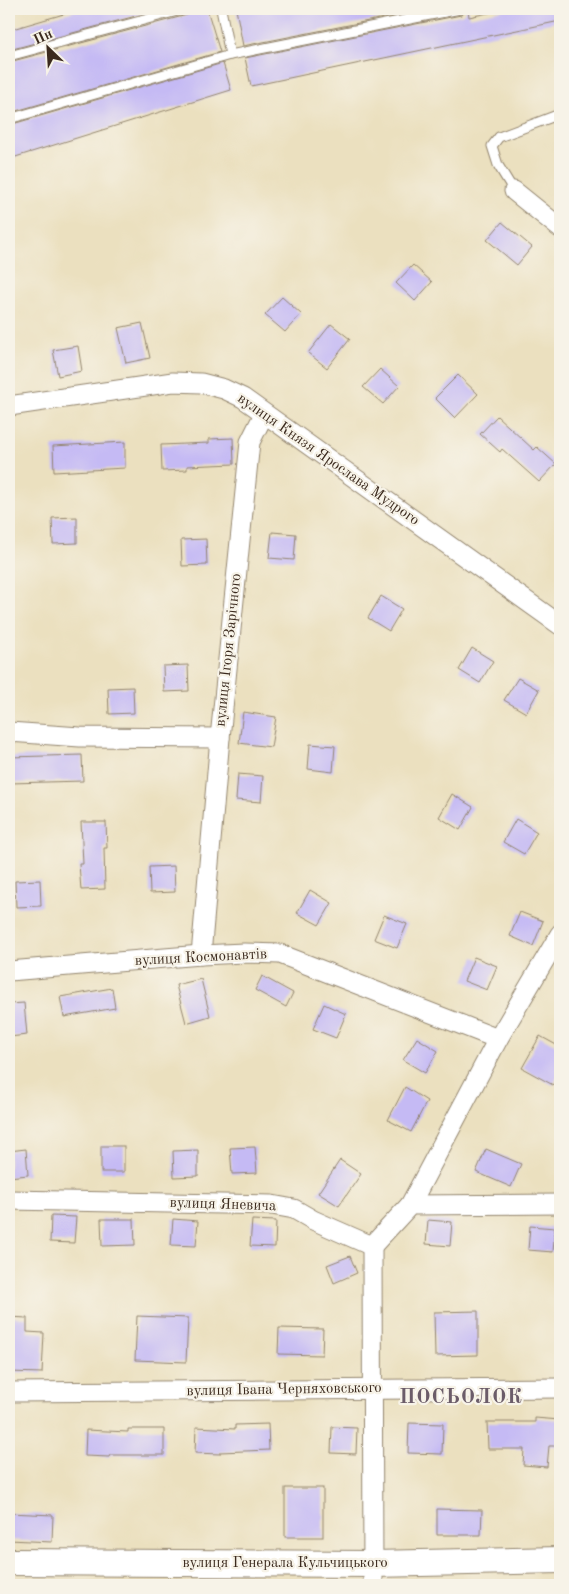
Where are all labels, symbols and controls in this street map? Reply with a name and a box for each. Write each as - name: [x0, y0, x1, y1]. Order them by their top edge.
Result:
- north arrow: [22, 22, 72, 72]
- text: Пн: [31, 27, 55, 48]
- street label: вулиця Князя Ярослава Мудрого: [234, 391, 422, 529]
- street label: вулиця Ігоря Зарічного: [213, 573, 245, 727]
- street label: вулиця Космонавтів: [135, 947, 267, 969]
- street label: вулиця Яневича: [169, 1196, 277, 1214]
- street label: вулиця Івана Черняховського: [186, 1381, 382, 1399]
- district label: ПОСЬОЛОК: [399, 1388, 523, 1408]
- street label: вулиця Генерала Кульчицького: [182, 1556, 388, 1571]

